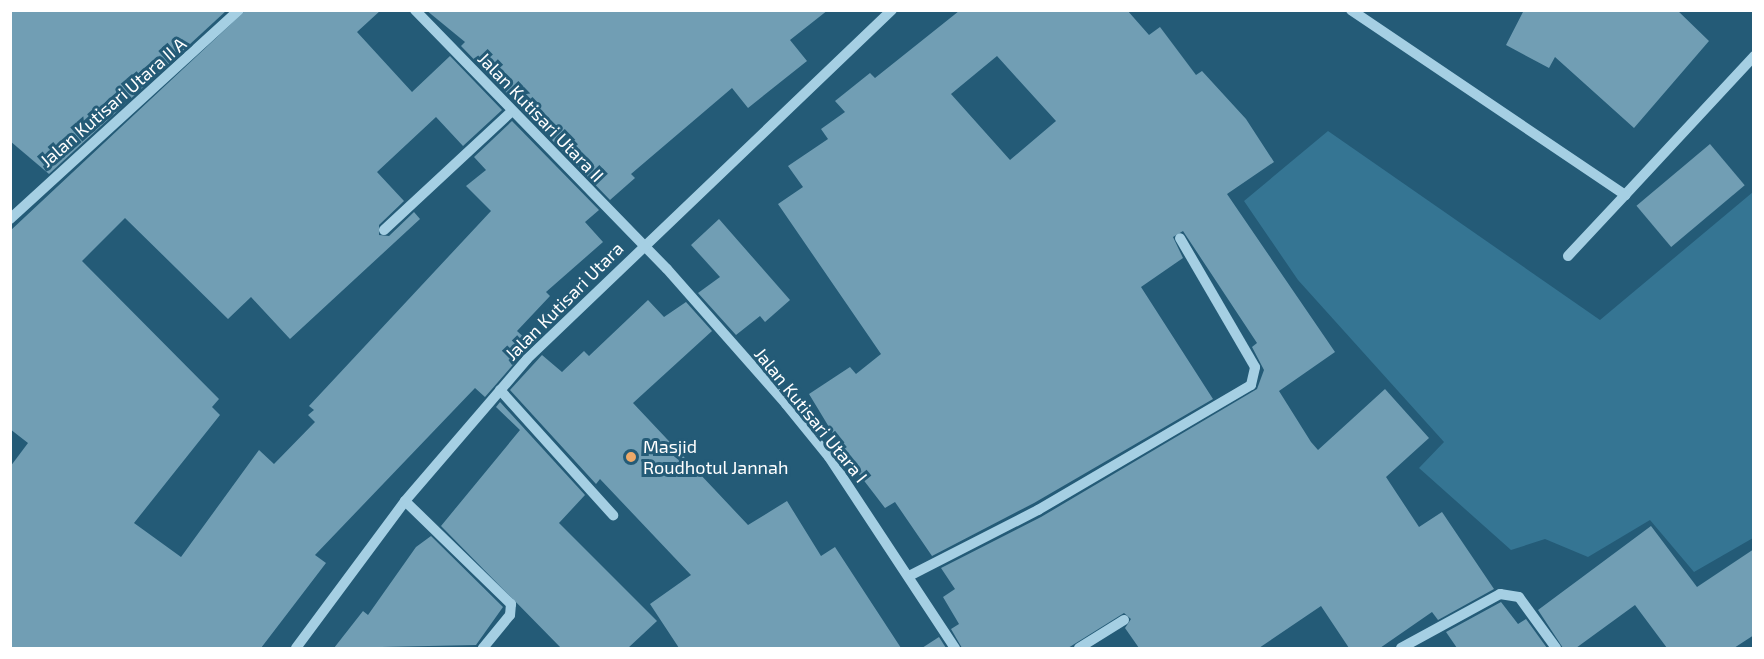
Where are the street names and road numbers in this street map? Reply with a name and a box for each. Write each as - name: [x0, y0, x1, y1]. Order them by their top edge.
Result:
- street label: Jalan Kutisari Utara II A: [35, 32, 191, 172]
- street label: Jalan Kutisari Utara II: [474, 48, 608, 186]
- street label: Jalan Kutisari Utara: [500, 237, 628, 365]
- street label: Jalan Kutisari Utara I: [750, 343, 872, 487]

